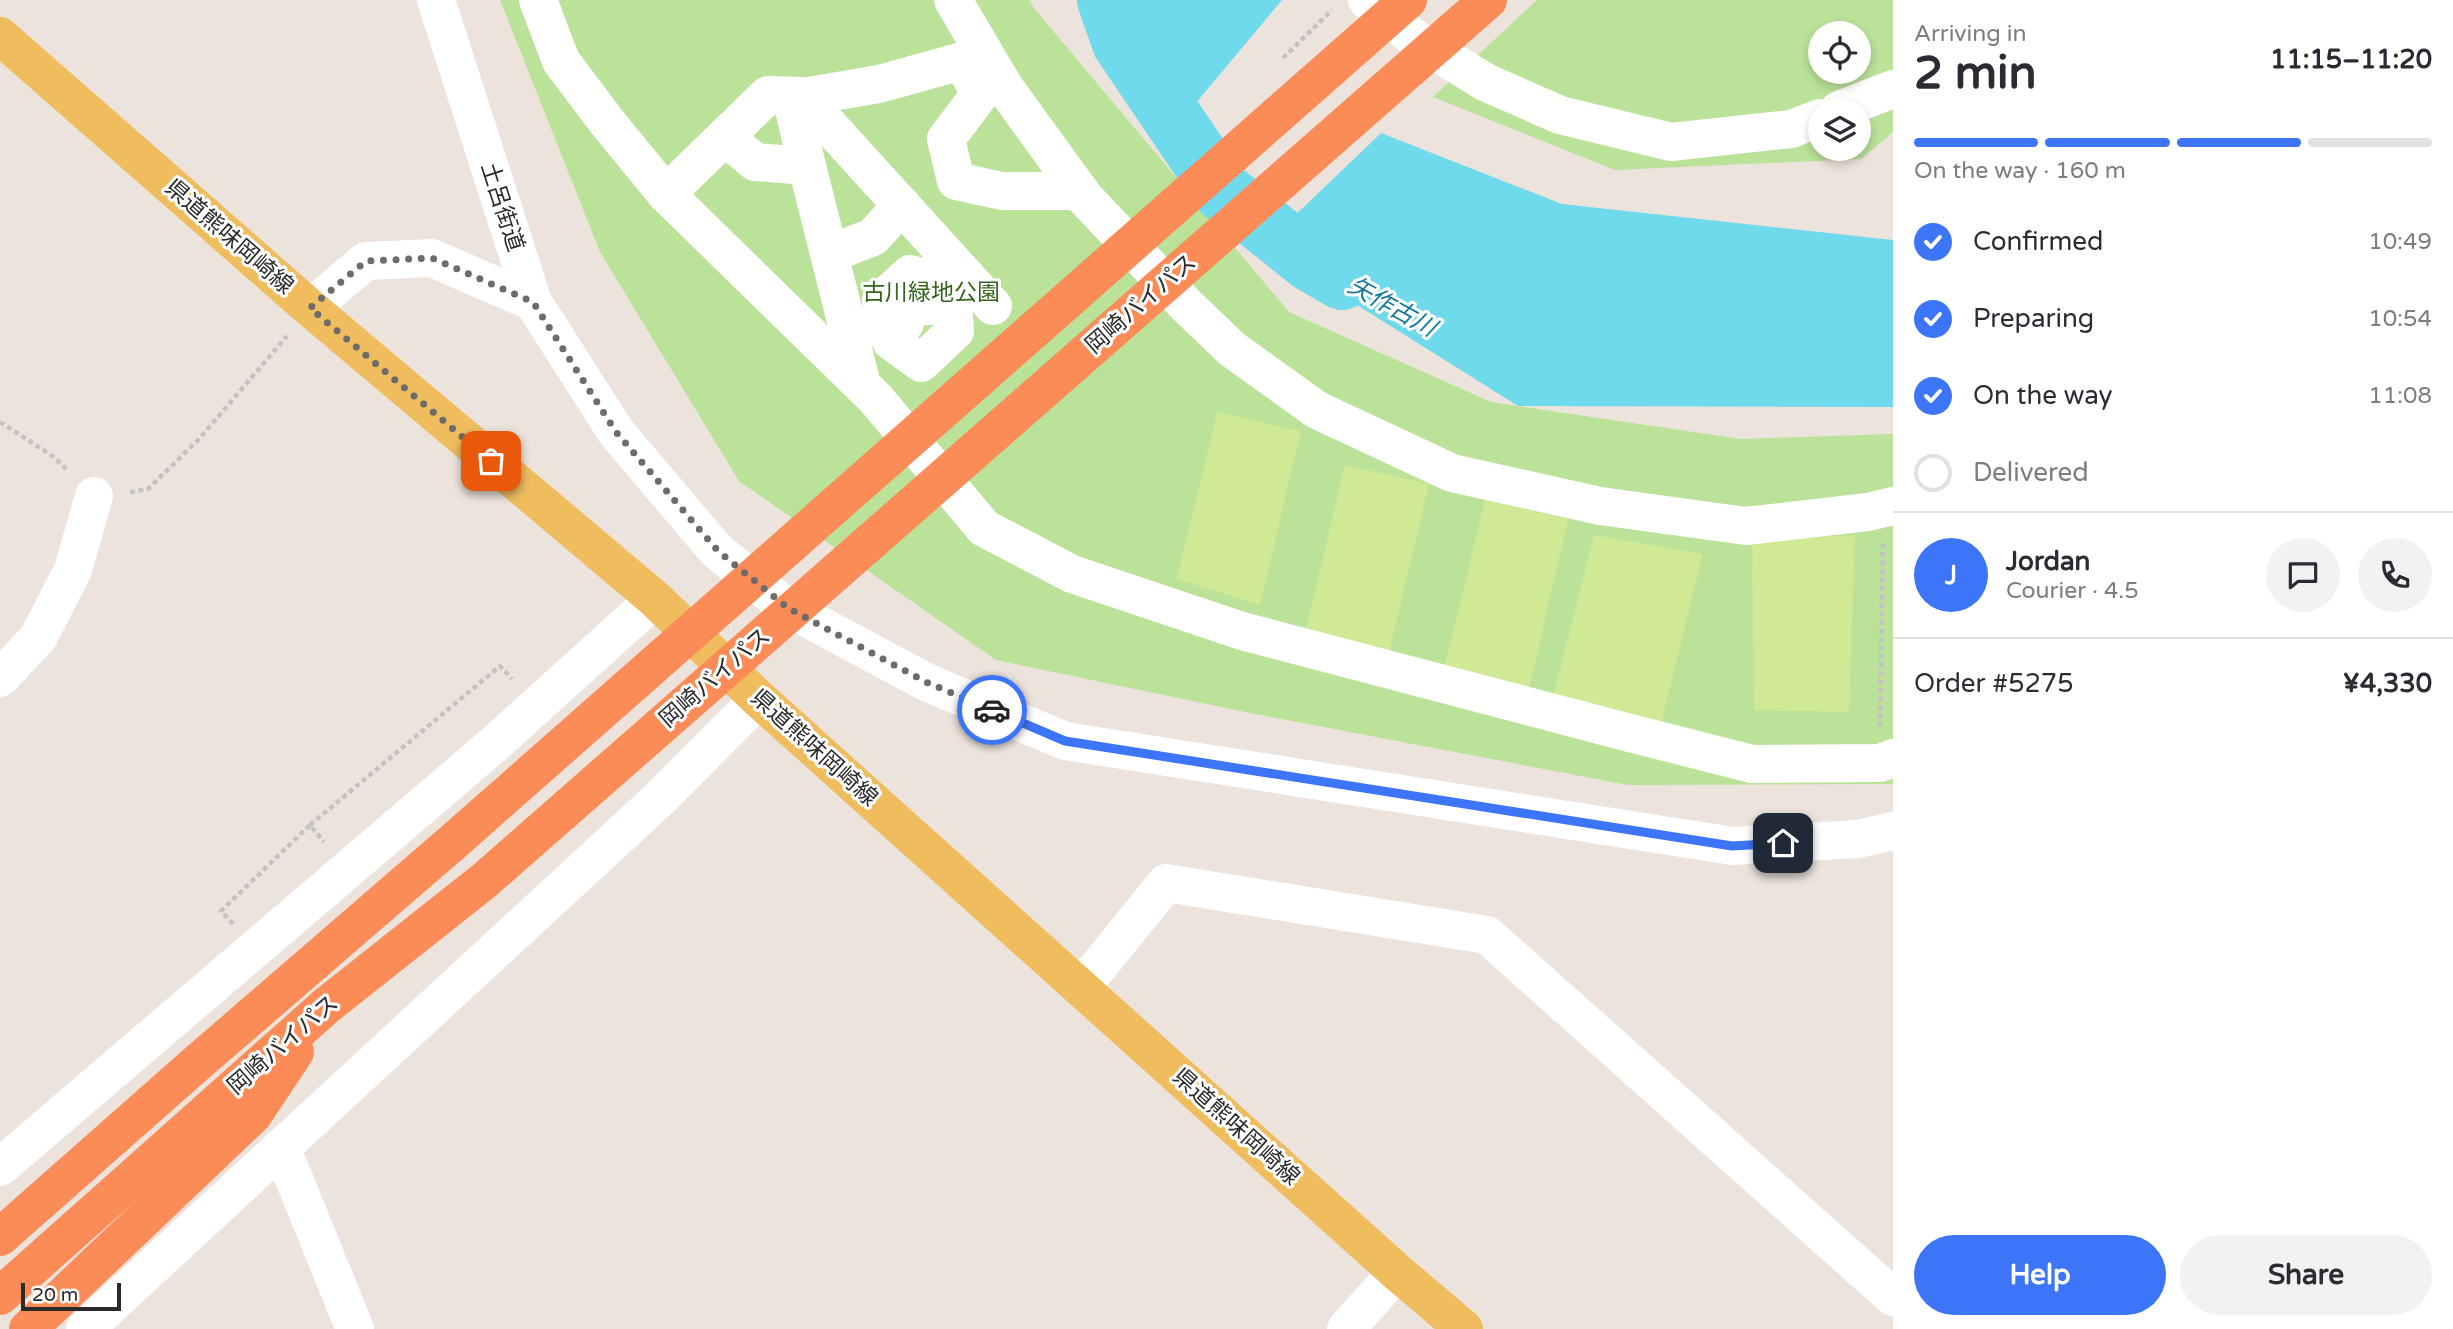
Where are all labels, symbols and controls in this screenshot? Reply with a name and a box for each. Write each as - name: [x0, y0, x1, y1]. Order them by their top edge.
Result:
- text: Arriving in: [1914, 20, 2027, 48]
- map controls: [1808, 21, 1871, 161]
- button: locate: [1808, 21, 1871, 84]
- text: 11:15–11:20: [2270, 44, 2432, 75]
- text: 2 min: [1914, 46, 2037, 101]
- button: layers: [1808, 98, 1871, 161]
- text: On the way · 160 m: [1914, 157, 2126, 185]
- street label: 土呂街道: [474, 159, 530, 255]
- street label: 県道熊味岡崎線: [159, 174, 299, 300]
- icon: check: [1914, 223, 1952, 261]
- text: Confirmed: [1973, 226, 2103, 257]
- text: 10:49: [2368, 228, 2432, 256]
- street label: 岡崎バイパス: [1080, 248, 1202, 360]
- water label: 矢作古川: [1343, 271, 1444, 344]
- park label: 古川緑地公園: [862, 279, 1000, 307]
- icon: check: [1914, 300, 1952, 338]
- text: Preparing: [1973, 303, 2094, 334]
- text: 10:54: [2368, 305, 2432, 333]
- icon: check: [1914, 377, 1952, 415]
- text: On the way: [1973, 380, 2113, 411]
- text: 11:08: [2368, 382, 2432, 410]
- pin: [461, 431, 521, 491]
- icon: bag: [472, 442, 510, 480]
- text: Delivered: [1973, 457, 2089, 488]
- button: chat: [2266, 538, 2340, 612]
- button: phone: [2358, 538, 2432, 612]
- text: Jordan: [2006, 546, 2090, 577]
- text: J: [1945, 560, 1957, 591]
- text: Courier · 4.5: [2006, 577, 2139, 605]
- street label: 岡崎バイパス: [654, 622, 776, 734]
- text: Order #5275: [1914, 668, 2074, 699]
- text: ¥4,330: [2343, 668, 2432, 699]
- courier: [957, 675, 1027, 745]
- street label: 県道熊味岡崎線: [745, 684, 883, 812]
- icon: car: [973, 691, 1011, 729]
- pin: [1753, 813, 1813, 873]
- icon: home: [1764, 824, 1802, 862]
- street label: 岡崎バイパス: [222, 989, 344, 1101]
- street label: 県道熊味岡崎線: [1167, 1063, 1305, 1191]
- button: Help: [1914, 1235, 2166, 1315]
- button: Share: [2180, 1235, 2432, 1315]
- scale bar: [21, 1280, 121, 1312]
- text: 20 m: [32, 1284, 78, 1306]

